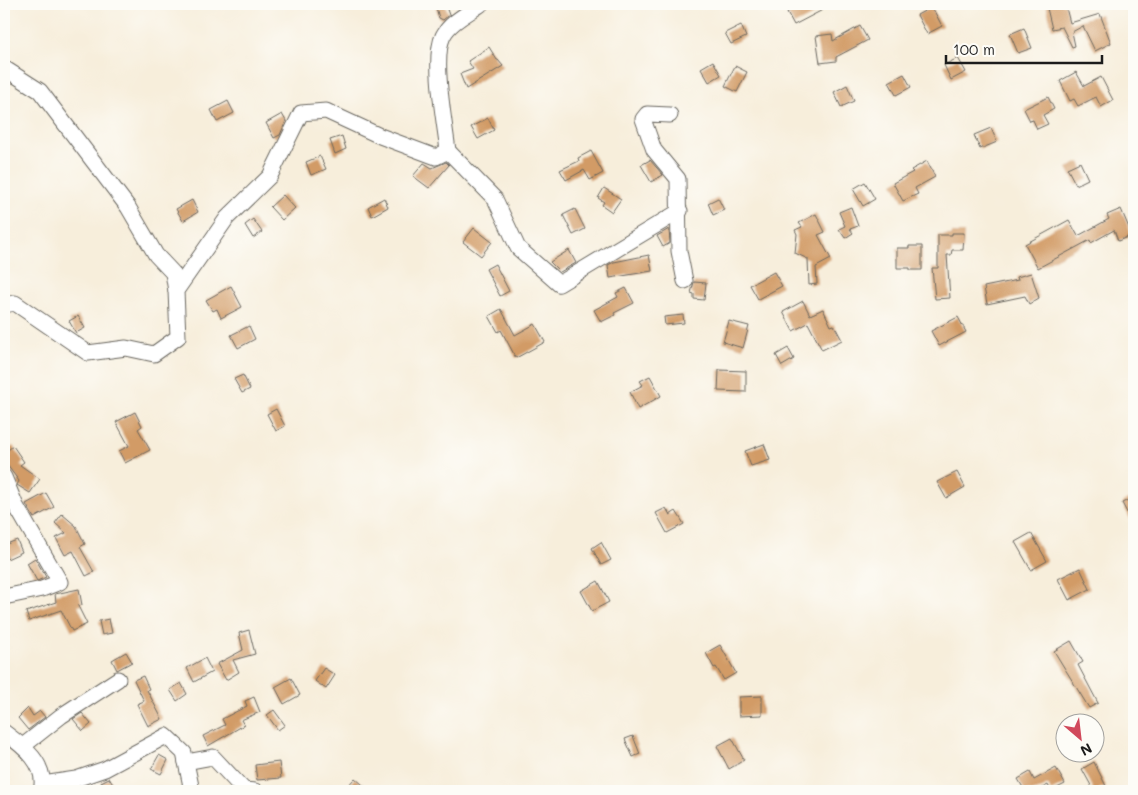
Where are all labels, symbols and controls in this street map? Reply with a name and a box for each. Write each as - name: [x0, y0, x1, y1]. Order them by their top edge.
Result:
- scale bar: [946, 32, 1102, 64]
- text: 100 m: [953, 39, 995, 59]
- north arrow: [1056, 712, 1106, 762]
- text: N: [1077, 739, 1095, 761]

